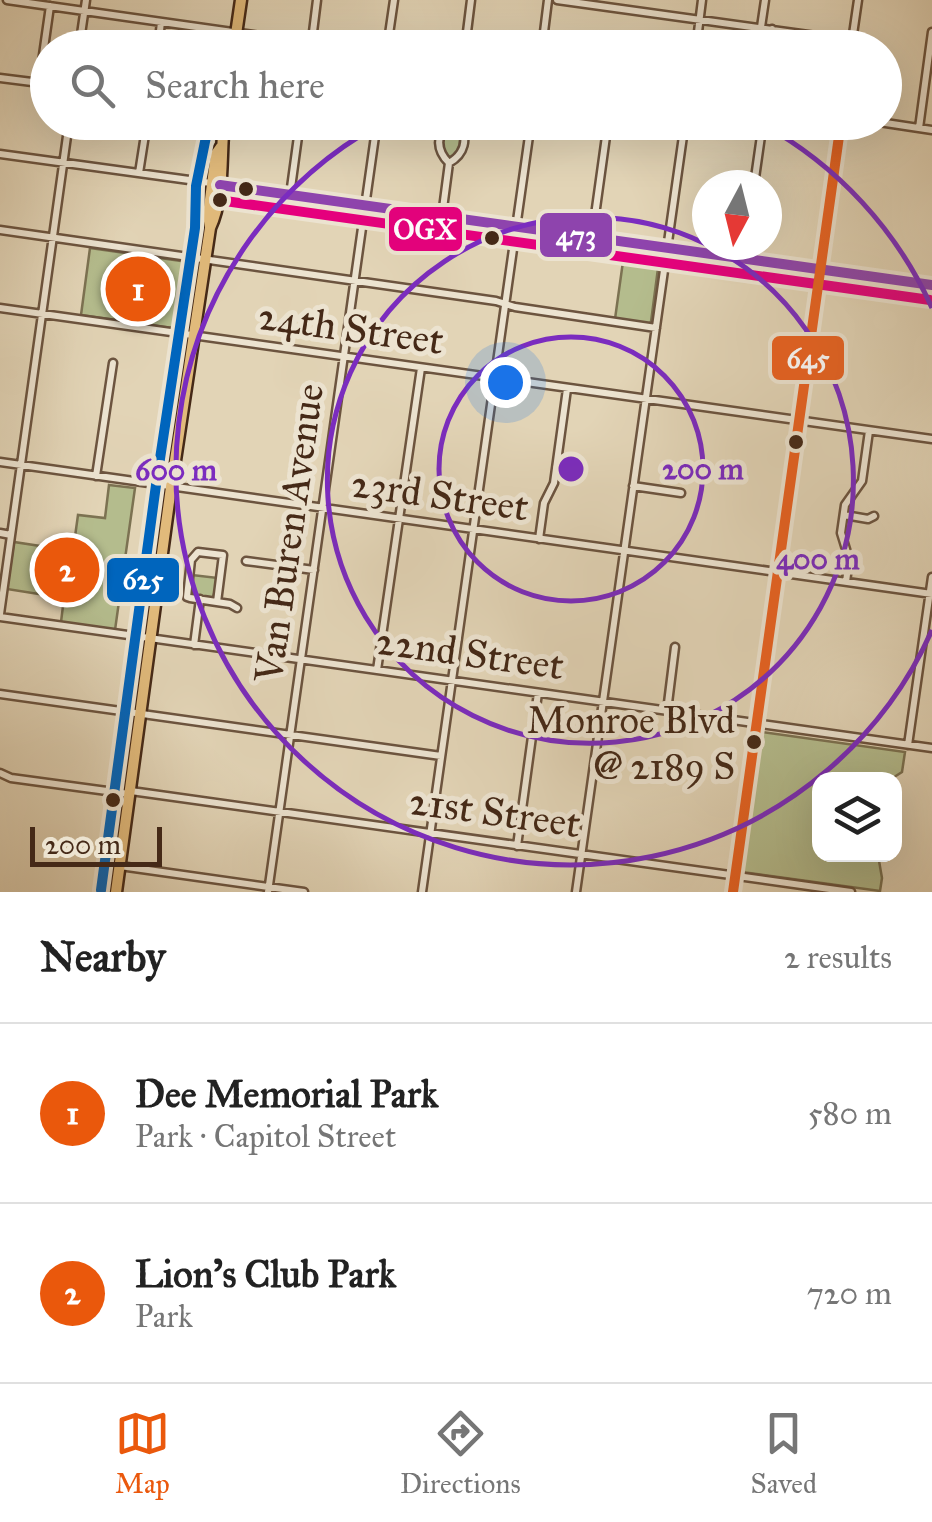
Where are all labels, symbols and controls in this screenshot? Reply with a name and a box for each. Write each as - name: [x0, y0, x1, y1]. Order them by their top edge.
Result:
- search box: [30, 30, 902, 140]
- icon: search: [65, 58, 120, 113]
- text: Search here: [145, 62, 325, 108]
- north arrow: [692, 170, 782, 260]
- unlabelled marker: [236, 179, 256, 199]
- unlabelled marker: [210, 190, 230, 210]
- line badge: OGX: [387, 205, 464, 253]
- line badge: 473: [538, 211, 614, 259]
- text: OGX: [393, 212, 457, 247]
- text: 473: [556, 218, 596, 253]
- unlabelled marker: [482, 228, 502, 248]
- pin: 1: [106, 252, 170, 326]
- street label: 24th Street: [255, 291, 447, 365]
- line badge: 645: [770, 334, 846, 382]
- text: 645: [787, 341, 829, 376]
- your location: [480, 357, 531, 408]
- street label: Van Buren Avenue: [244, 380, 334, 687]
- unlabelled marker: [786, 432, 806, 452]
- centre of rings: [553, 451, 589, 487]
- text: 200 m: [662, 451, 744, 487]
- text: 600 m: [135, 452, 218, 488]
- street label: 23rd Street: [348, 458, 532, 532]
- pin: 2: [34, 532, 100, 608]
- text: 400 m: [776, 541, 860, 577]
- line badge: 625: [105, 556, 181, 604]
- text: 625: [123, 562, 163, 597]
- street label: 22nd Street: [373, 616, 567, 690]
- place label: Monroe Blvd @ 2189 S: [527, 697, 735, 789]
- marker: Monroe Blvd @ 2189 S: [744, 732, 764, 752]
- map controls: [812, 772, 902, 862]
- button: layers: [812, 772, 902, 862]
- street label: 21st Street: [406, 776, 584, 848]
- unlabelled marker: [103, 790, 123, 810]
- scale bar: [30, 822, 162, 866]
- text: 200 m: [45, 827, 121, 862]
- text: Nearby: [40, 931, 165, 983]
- text: 2 results: [784, 938, 892, 977]
- text: Dee Memorial Park: [135, 1071, 438, 1117]
- text: 1: [66, 1094, 79, 1133]
- text: 580 m: [808, 1094, 892, 1133]
- text: Park · Capitol Street: [135, 1117, 396, 1156]
- text: Lion's Club Park: [135, 1251, 396, 1297]
- text: 2: [65, 1274, 80, 1313]
- text: 720 m: [807, 1274, 892, 1313]
- text: Park: [135, 1297, 193, 1336]
- tab: Map: [115, 1406, 170, 1501]
- tab: Directions: [400, 1406, 521, 1501]
- tab: Saved: [751, 1406, 817, 1501]

